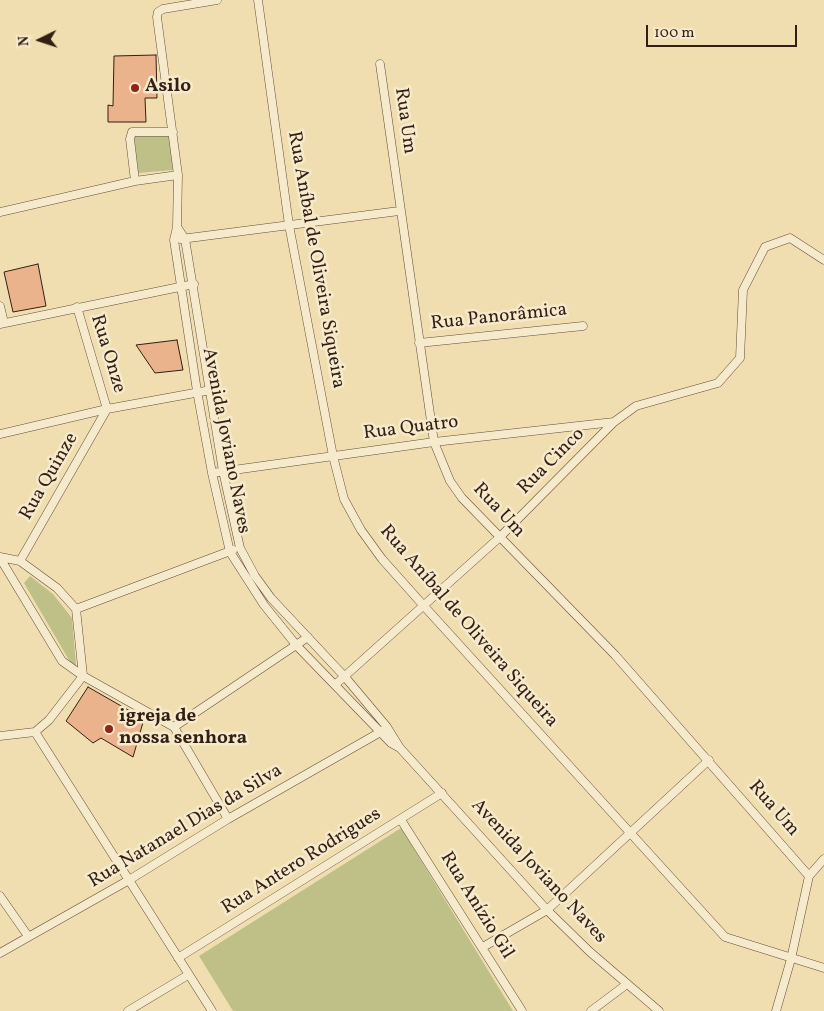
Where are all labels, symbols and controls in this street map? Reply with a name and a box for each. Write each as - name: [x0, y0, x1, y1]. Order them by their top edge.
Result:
- north arrow: [15, 15, 65, 65]
- scale bar: [649, 15, 800, 47]
- text: 100 m: [654, 23, 694, 44]
- text: N: [15, 35, 34, 47]
- place label: Asilo: [145, 77, 191, 99]
- marker: Asilo: [129, 82, 141, 94]
- street label: Rua Um: [388, 86, 420, 156]
- street label: Rua Aníbal de Oliveira Siqueira: [281, 130, 349, 390]
- street label: Rua Panorâmica: [430, 300, 568, 336]
- street label: Rua Onze: [84, 312, 130, 396]
- street label: Avenida Joviano Naves: [196, 346, 254, 536]
- street label: Rua Quatro: [362, 412, 460, 446]
- street label: Rua Cinco: [514, 424, 590, 500]
- street label: Rua Quinze: [16, 429, 84, 525]
- street label: Rua Um: [467, 479, 529, 543]
- street label: Rua Aníbal de Oliveira Siqueira: [374, 521, 562, 733]
- place label: igreja de nossa senhora: [119, 707, 247, 751]
- marker: igreja de nossa senhora: [103, 723, 115, 735]
- street label: Rua Natanael Dias da Silva: [85, 760, 287, 894]
- street label: Rua Um: [743, 776, 803, 842]
- street label: Avenida Joviano Naves: [465, 795, 611, 949]
- street label: Rua Antero Rodrigues: [218, 804, 386, 920]
- street label: Rua Anízio Gil: [434, 848, 518, 964]

